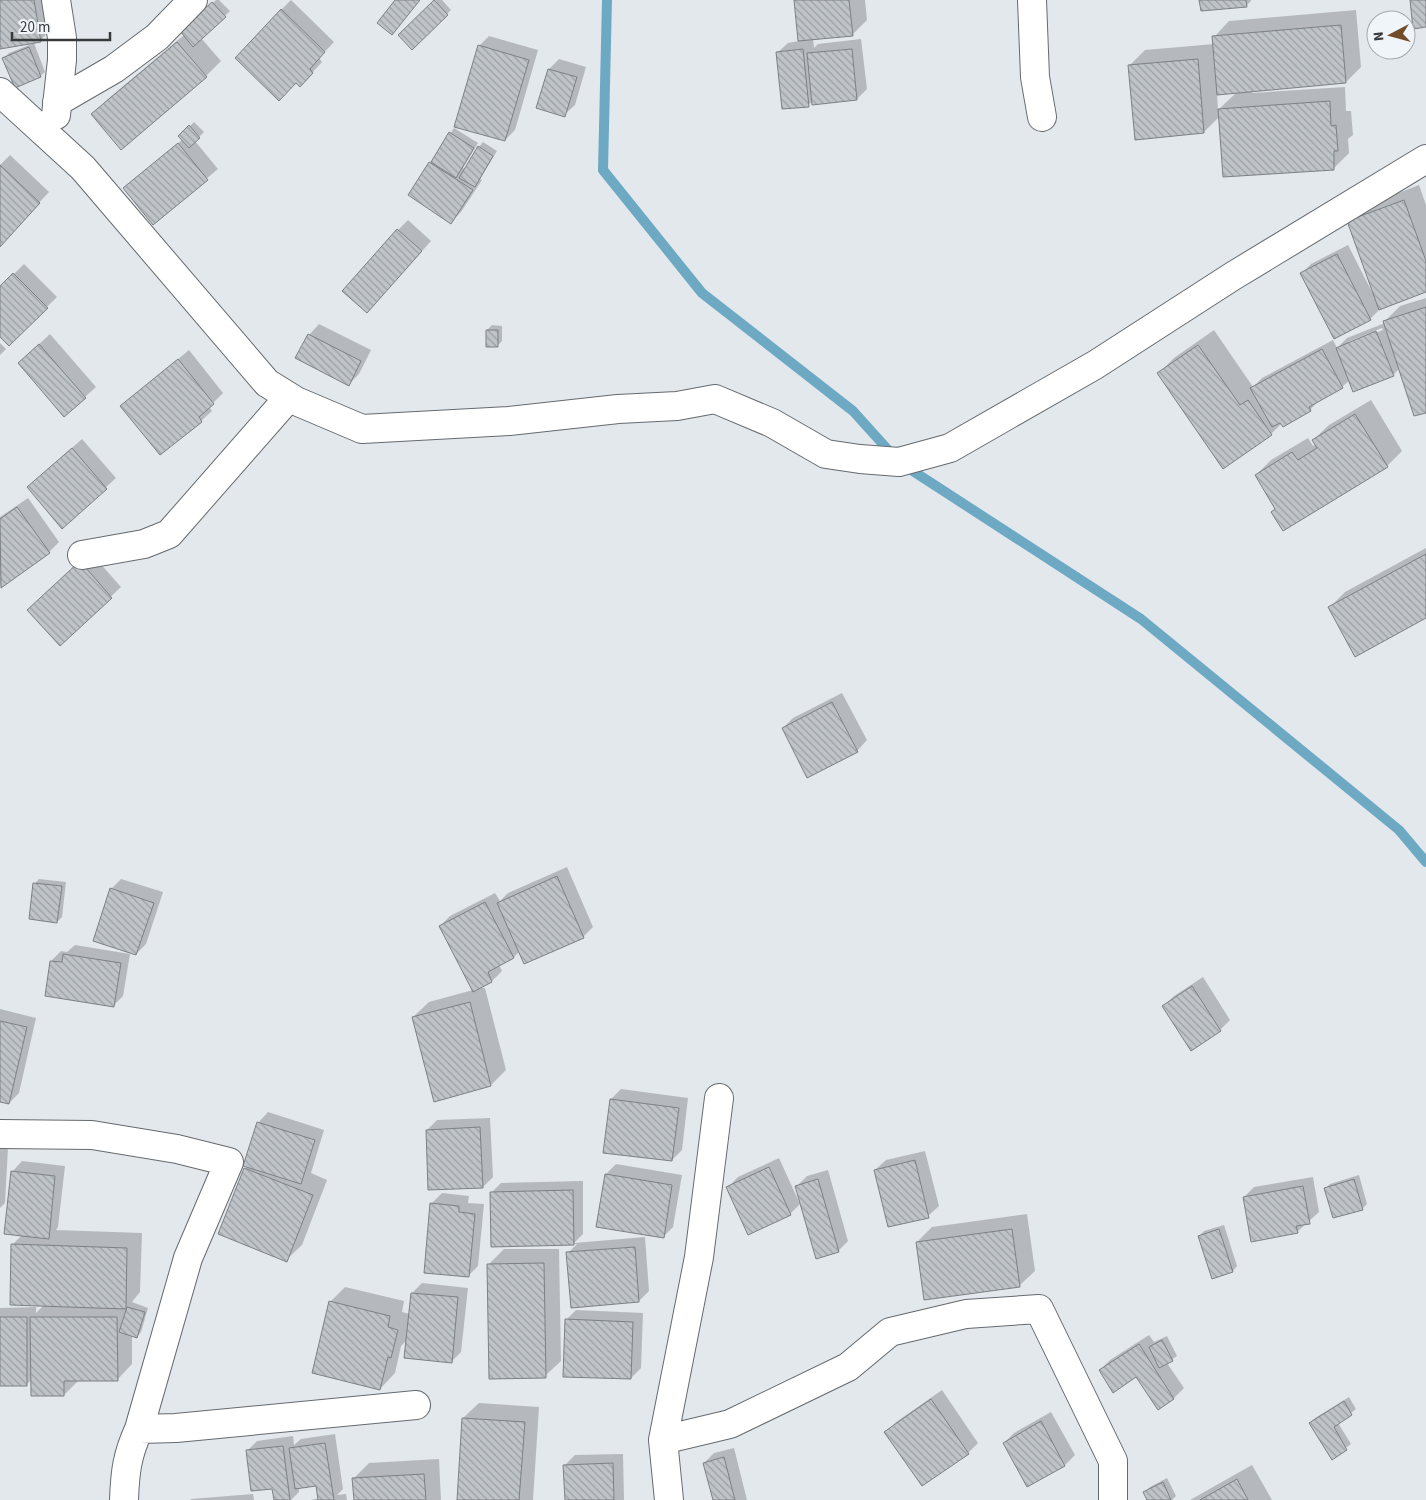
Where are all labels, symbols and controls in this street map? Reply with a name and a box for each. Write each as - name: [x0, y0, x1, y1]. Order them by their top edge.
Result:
- scale bar: [12, 10, 110, 42]
- north arrow: [1366, 10, 1416, 60]
- text: 20 m: [20, 17, 50, 38]
- text: N: [1369, 31, 1389, 42]

